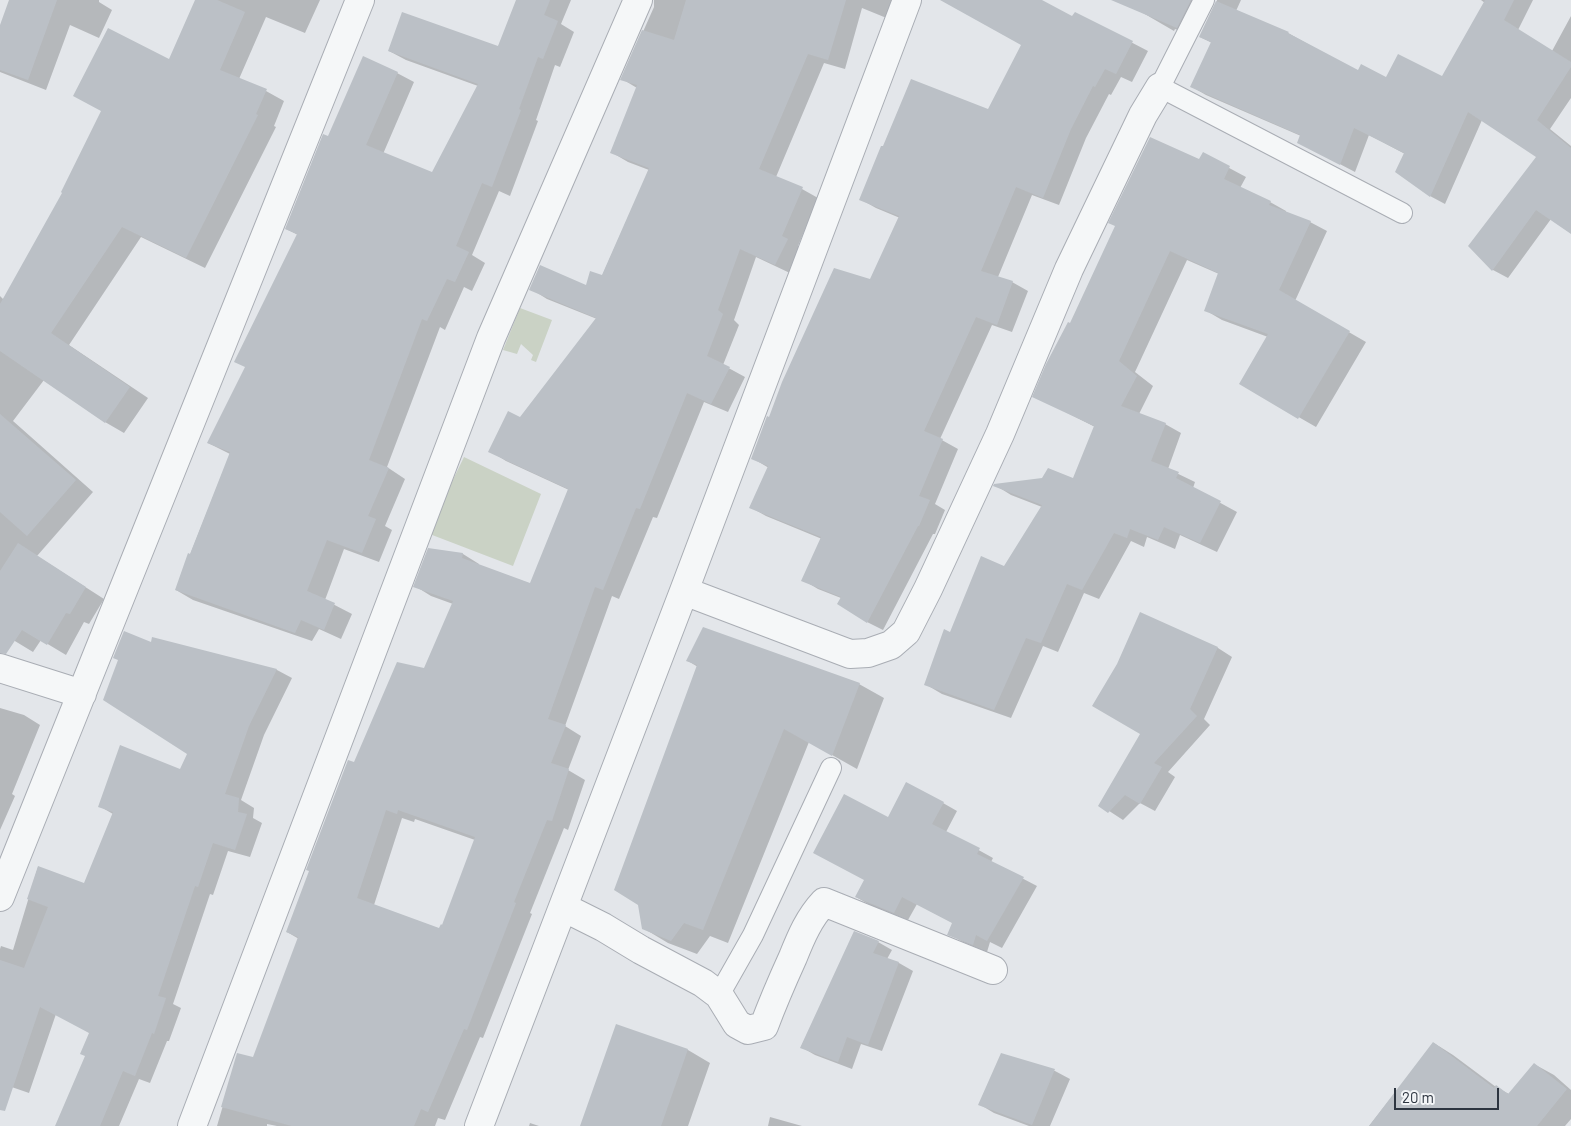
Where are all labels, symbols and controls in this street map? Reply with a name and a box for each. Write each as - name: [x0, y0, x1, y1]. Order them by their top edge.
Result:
- scale bar: [1396, 1078, 1501, 1110]
- text: 20 m: [1402, 1088, 1434, 1106]

